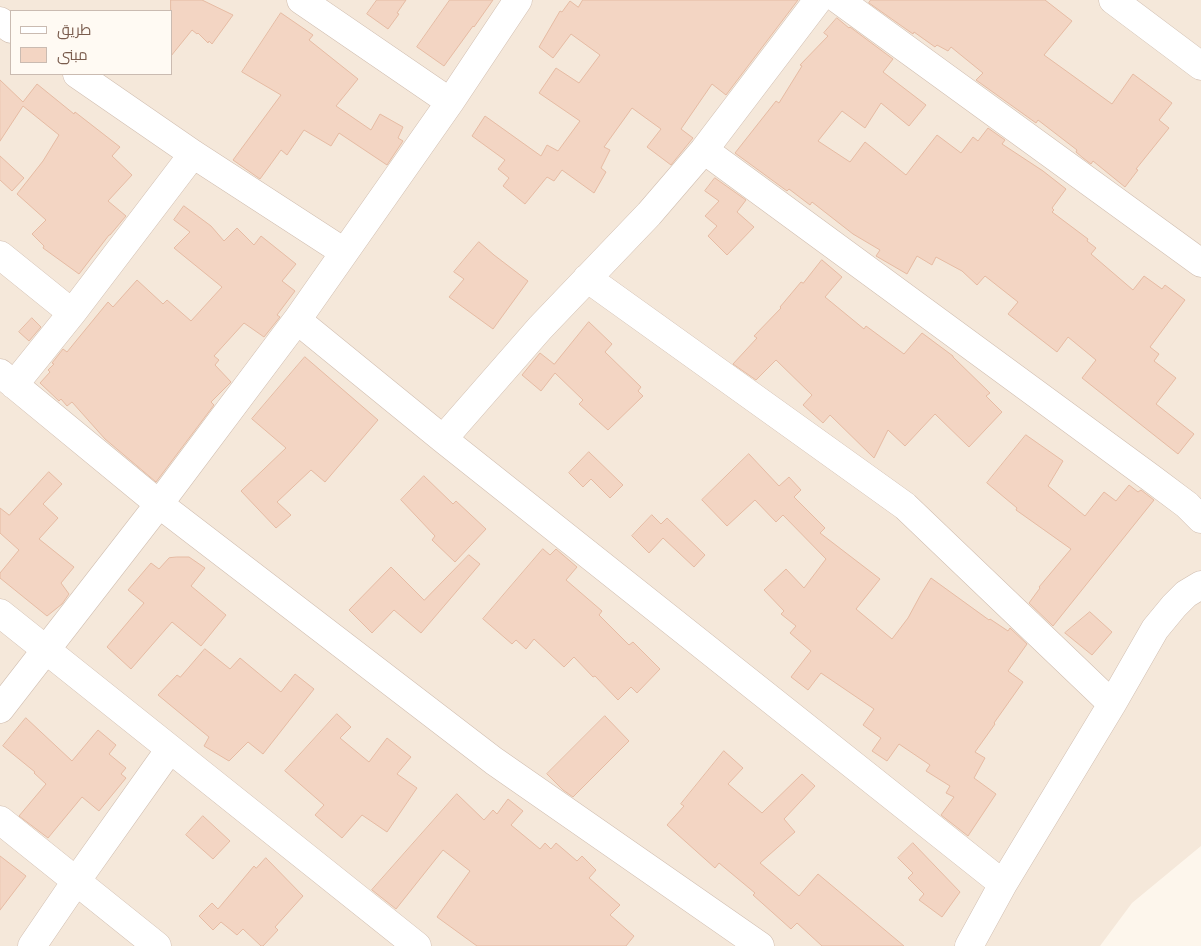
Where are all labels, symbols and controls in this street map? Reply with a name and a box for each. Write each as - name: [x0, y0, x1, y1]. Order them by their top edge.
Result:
- legend: [10, 10, 172, 75]
- text: طريق: [57, 21, 91, 39]
- text: مبنى: [57, 46, 88, 64]

